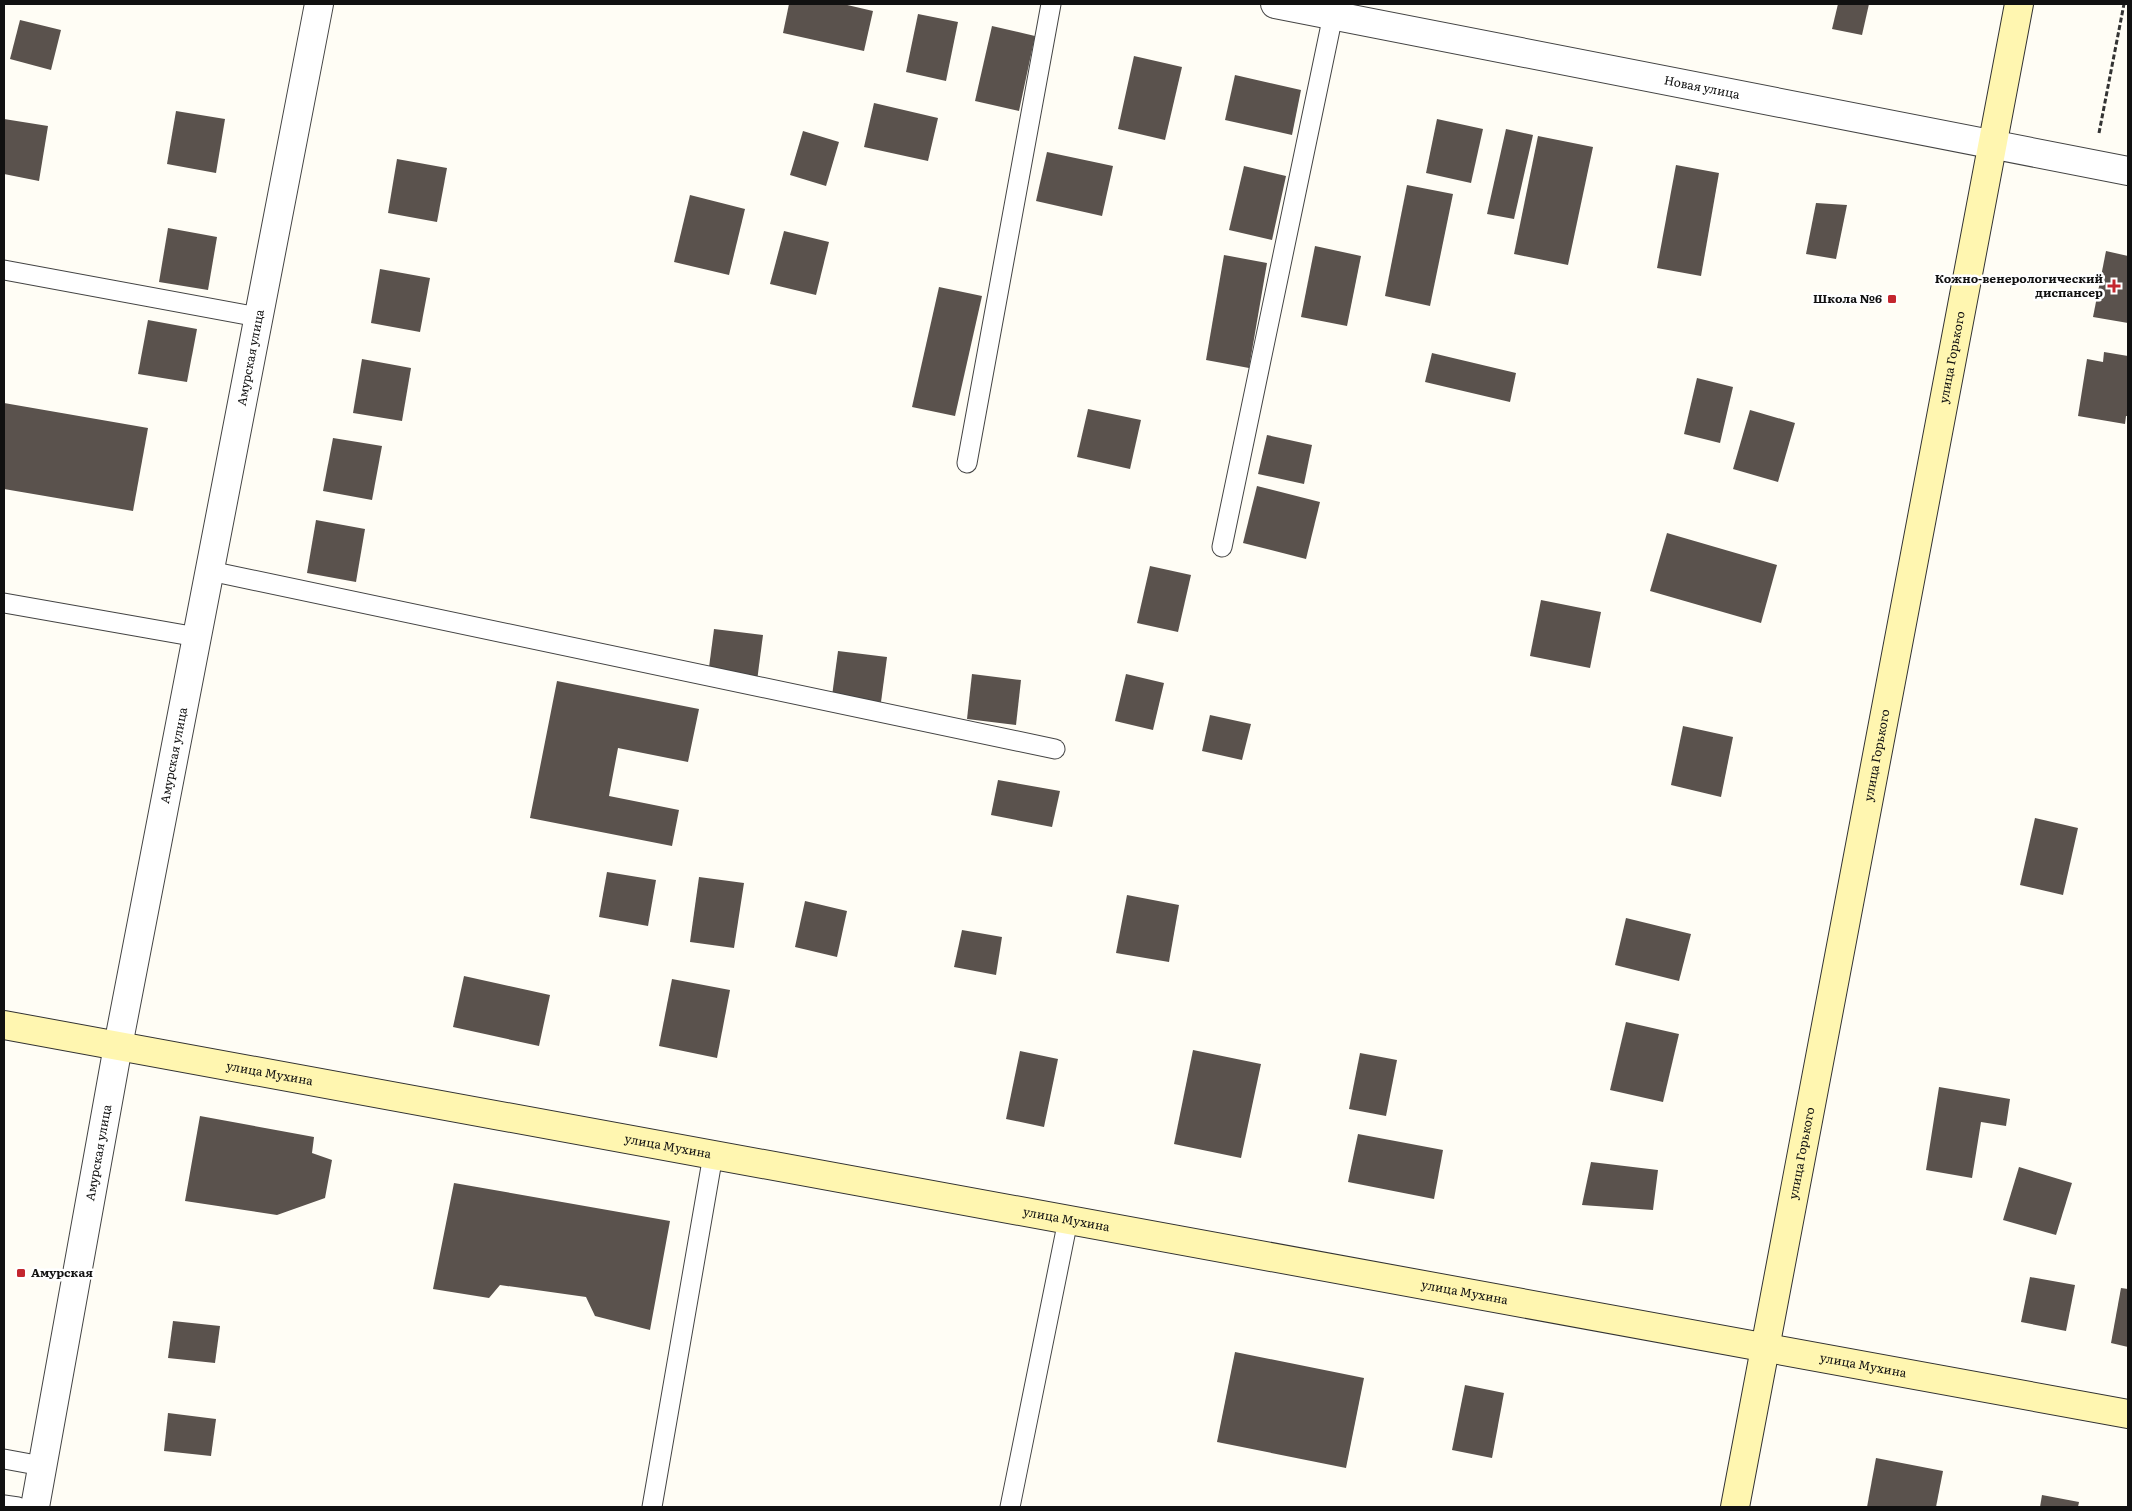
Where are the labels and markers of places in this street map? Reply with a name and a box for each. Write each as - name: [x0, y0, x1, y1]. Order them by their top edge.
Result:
- place label: Кожно-венерологический диспансер: [1935, 269, 2103, 301]
- marker: Кожно-венерологический диспансер: [2107, 279, 2121, 293]
- place label: Школа №6: [1813, 289, 1882, 307]
- marker: Школа №6: [1886, 293, 1898, 305]
- place label: Амурская: [31, 1263, 93, 1281]
- marker: Амурская: [15, 1267, 27, 1279]

